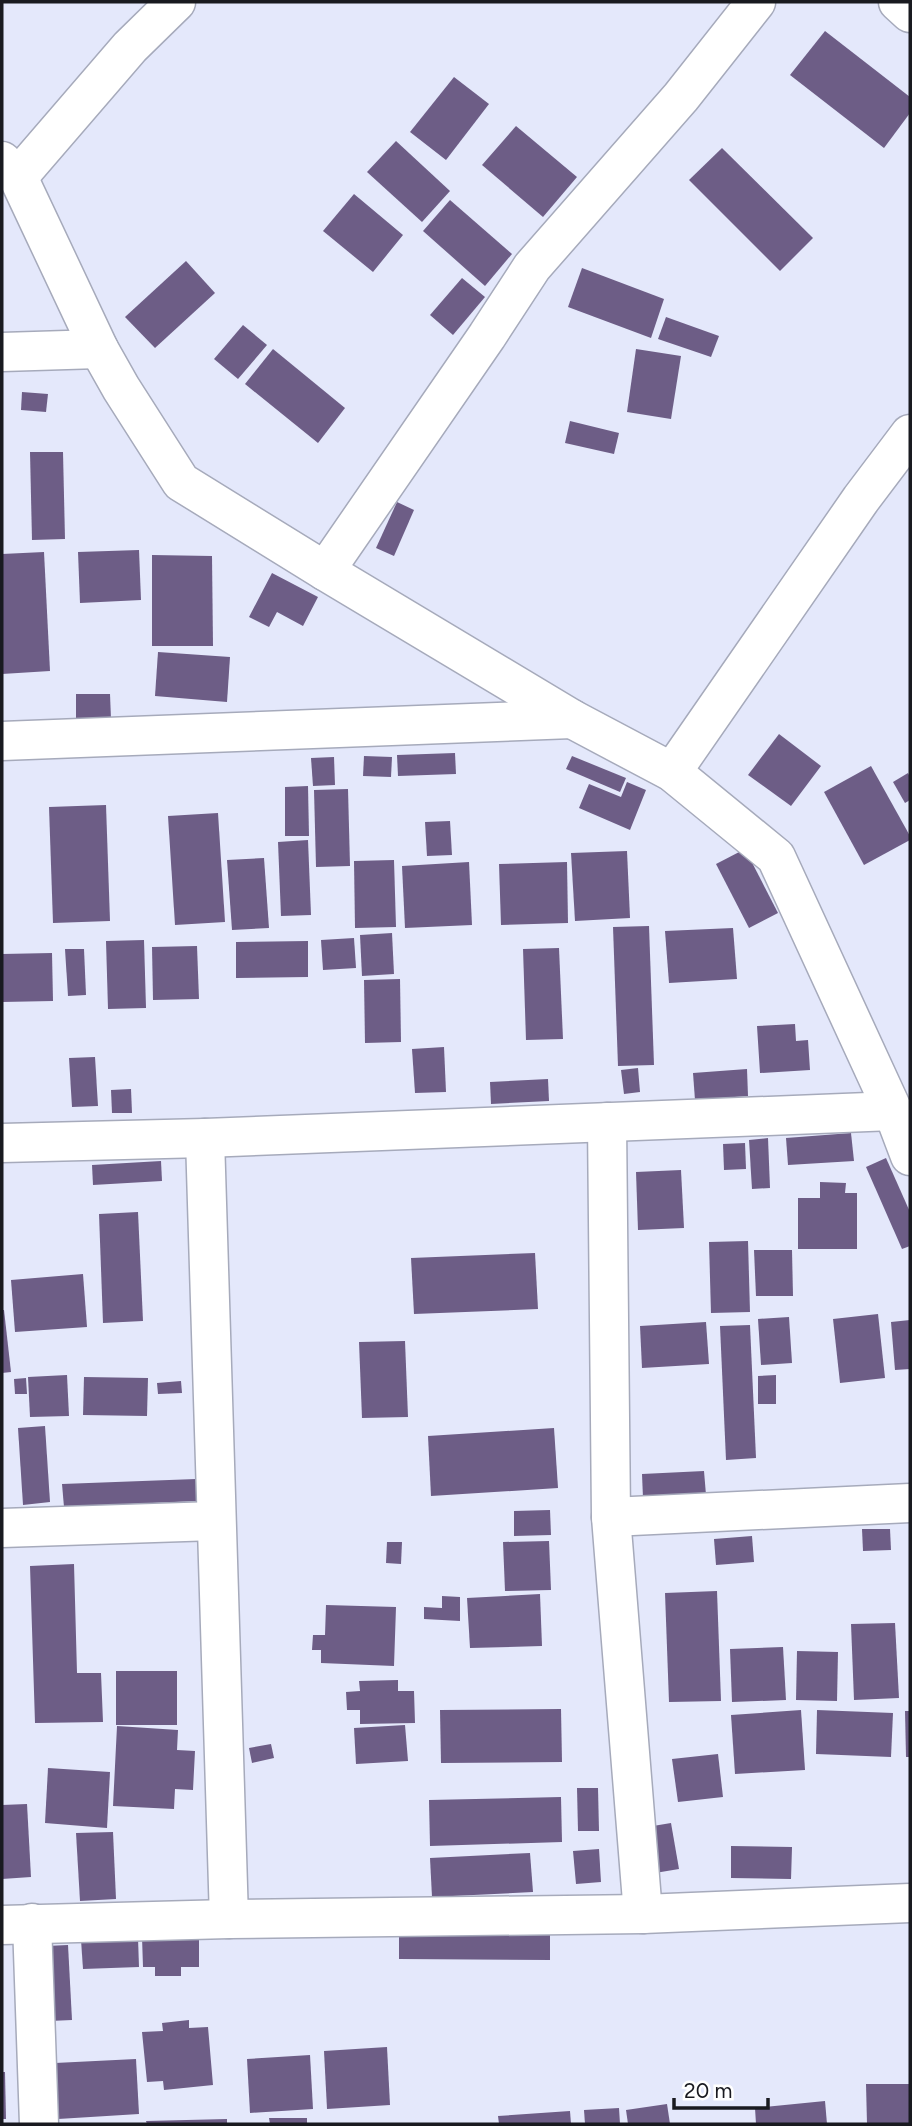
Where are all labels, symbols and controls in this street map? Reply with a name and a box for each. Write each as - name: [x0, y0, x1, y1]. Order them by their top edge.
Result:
- scale bar: [674, 2066, 768, 2110]
- text: 20 m: [684, 2078, 732, 2103]

